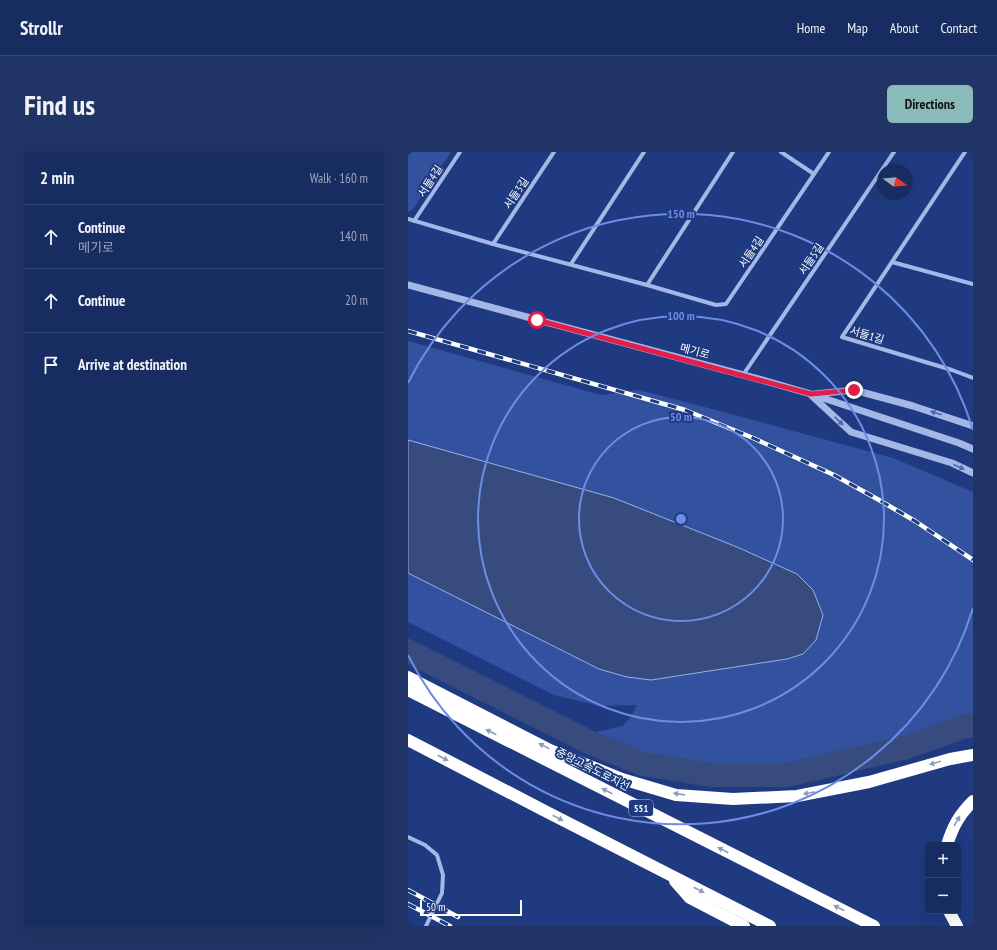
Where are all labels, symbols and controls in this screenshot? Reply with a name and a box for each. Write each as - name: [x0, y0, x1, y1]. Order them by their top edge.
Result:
- text: Strollr: [20, 16, 63, 40]
- text: Home: [797, 19, 825, 37]
- text: Map: [847, 19, 868, 37]
- text: About: [890, 19, 919, 37]
- text: Contact: [941, 19, 977, 37]
- button: Directions: [887, 85, 973, 123]
- text: Find us: [24, 86, 95, 123]
- street label: 서들4길: [415, 162, 445, 200]
- north arrow: [877, 164, 913, 200]
- text: 2 min: [40, 167, 74, 189]
- text: Walk · 160 m: [310, 170, 368, 187]
- street label: 서들3길: [500, 174, 532, 212]
- text: 150 m: [667, 206, 695, 221]
- text: Continue: [78, 218, 125, 237]
- icon: ahead: [40, 226, 62, 248]
- text: 140 m: [339, 228, 368, 245]
- street label: 서들4길: [735, 233, 767, 271]
- text: 메기로: [78, 239, 114, 256]
- street label: 서들5길: [795, 240, 827, 278]
- icon: ahead: [40, 290, 62, 312]
- text: Continue: [78, 291, 125, 310]
- text: 20 m: [345, 292, 368, 309]
- text: 100 m: [667, 308, 695, 323]
- route start: [528, 311, 546, 329]
- street label: 서들1길: [848, 323, 886, 347]
- street label: 메기로: [679, 340, 711, 362]
- icon: arrive: [40, 354, 62, 376]
- text: Arrive at destination: [78, 355, 187, 374]
- route end: [845, 381, 863, 399]
- text: 50 m: [670, 409, 692, 424]
- one-way arrow: [930, 410, 942, 416]
- one-way arrow: [834, 416, 845, 425]
- one-way arrow: [954, 464, 965, 470]
- centre of rings: [674, 512, 688, 526]
- one-way arrow: [485, 729, 497, 735]
- one-way arrow: [538, 743, 550, 749]
- street label: 중앙고속도로지선: [554, 744, 632, 794]
- one-way arrow: [437, 755, 448, 762]
- one-way arrow: [929, 761, 941, 767]
- one-way arrow: [601, 788, 613, 794]
- one-way arrow: [673, 791, 685, 797]
- one-way arrow: [802, 791, 815, 797]
- road number: 551: [629, 800, 653, 816]
- one-way arrow: [552, 815, 564, 822]
- one-way arrow: [953, 815, 960, 827]
- map controls: [925, 842, 961, 914]
- button: +: [925, 842, 961, 878]
- one-way arrow: [717, 846, 729, 853]
- button: −: [925, 878, 961, 914]
- one-way arrow: [693, 887, 705, 893]
- scale bar: [420, 898, 522, 917]
- text: 50 m: [426, 900, 445, 914]
- one-way arrow: [833, 905, 845, 912]

